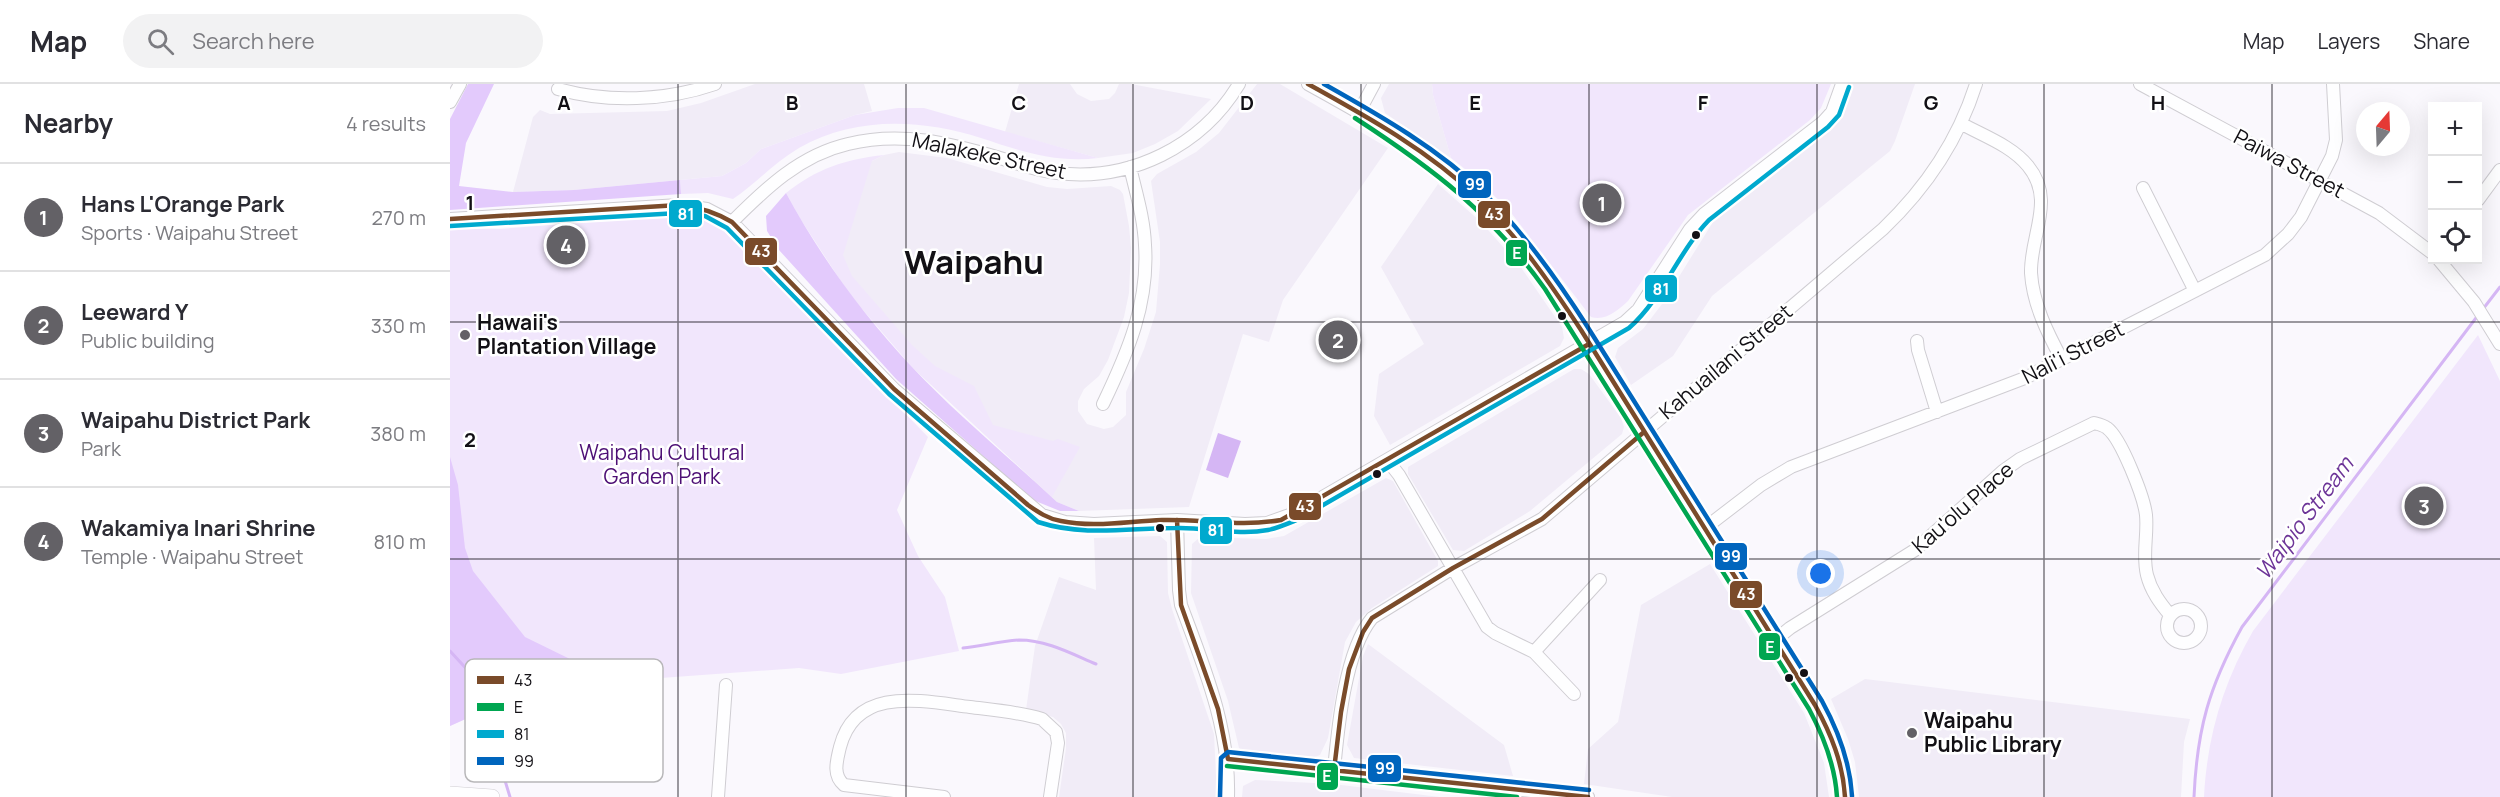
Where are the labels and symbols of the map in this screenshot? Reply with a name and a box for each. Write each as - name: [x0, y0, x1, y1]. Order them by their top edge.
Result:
- text: A: [557, 89, 571, 116]
- text: B: [786, 89, 799, 116]
- text: C: [1012, 89, 1026, 116]
- text: D: [1240, 89, 1254, 116]
- text: E: [1469, 89, 1481, 116]
- text: F: [1698, 89, 1709, 116]
- text: G: [1924, 89, 1939, 116]
- text: H: [2151, 89, 2165, 116]
- north arrow: [2356, 102, 2410, 156]
- street label: Paiwa Street: [2229, 122, 2350, 204]
- street label: Malakeke Street: [910, 125, 1069, 185]
- line badge: 99: [1457, 170, 1492, 199]
- text: 99: [1465, 173, 1485, 195]
- pin: 1: [1582, 180, 1622, 226]
- text: 1: [466, 189, 474, 216]
- line badge: 81: [668, 199, 703, 228]
- line badge: 43: [1477, 200, 1511, 229]
- text: 81: [678, 203, 694, 225]
- text: 43: [1484, 203, 1504, 225]
- pin: 4: [546, 222, 586, 268]
- unlabelled marker: [1690, 229, 1702, 241]
- line badge: 43: [744, 237, 778, 266]
- district label: Waipahu: [904, 239, 1044, 284]
- line badge: E: [1505, 239, 1528, 267]
- text: 43: [751, 240, 771, 262]
- text: E: [1512, 242, 1522, 264]
- line badge: 81: [1644, 274, 1678, 303]
- text: 81: [1653, 278, 1669, 300]
- street label: Kahuailani Street: [1653, 297, 1798, 425]
- place label: Hawaii's Plantation Village: [477, 308, 656, 360]
- unlabelled marker: [1556, 310, 1568, 322]
- street label: Nali'i Street: [2017, 314, 2128, 390]
- pin: 2: [1318, 318, 1358, 362]
- marker: Hawaii's Plantation Village: [458, 328, 472, 342]
- text: 2: [464, 426, 476, 453]
- park label: Waipahu Cultural Garden Park: [579, 438, 745, 490]
- water label: Waipio Stream: [2248, 450, 2361, 585]
- street label: Kau'olu Place: [1905, 455, 2019, 559]
- unlabelled marker: [1371, 468, 1383, 480]
- pin: 3: [2404, 484, 2444, 528]
- line badge: 43: [1288, 492, 1322, 521]
- text: 43: [1295, 495, 1315, 517]
- line badge: 81: [1199, 516, 1233, 545]
- text: 81: [1208, 519, 1224, 541]
- unlabelled marker: [1154, 522, 1166, 534]
- line badge: 99: [1714, 542, 1748, 571]
- text: 99: [1721, 545, 1741, 567]
- your location: [1806, 559, 1835, 588]
- line badge: 43: [1729, 580, 1763, 609]
- text: 43: [1736, 583, 1756, 605]
- line badge: E: [1758, 632, 1781, 661]
- text: E: [1765, 636, 1775, 658]
- legend: [465, 659, 663, 782]
- unlabelled marker: [1798, 667, 1810, 679]
- text: 43: [514, 669, 532, 691]
- unlabelled marker: [1783, 672, 1795, 684]
- text: E: [514, 696, 523, 718]
- place label: Waipahu Public Library: [1924, 706, 2062, 758]
- text: 81: [514, 723, 530, 745]
- marker: Waipahu Public Library: [1905, 726, 1919, 740]
- text: 99: [514, 750, 534, 772]
- line badge: 99: [1367, 754, 1402, 783]
- text: 99: [1375, 757, 1395, 779]
- line badge: E: [1316, 762, 1339, 791]
- text: E: [1322, 765, 1332, 787]

